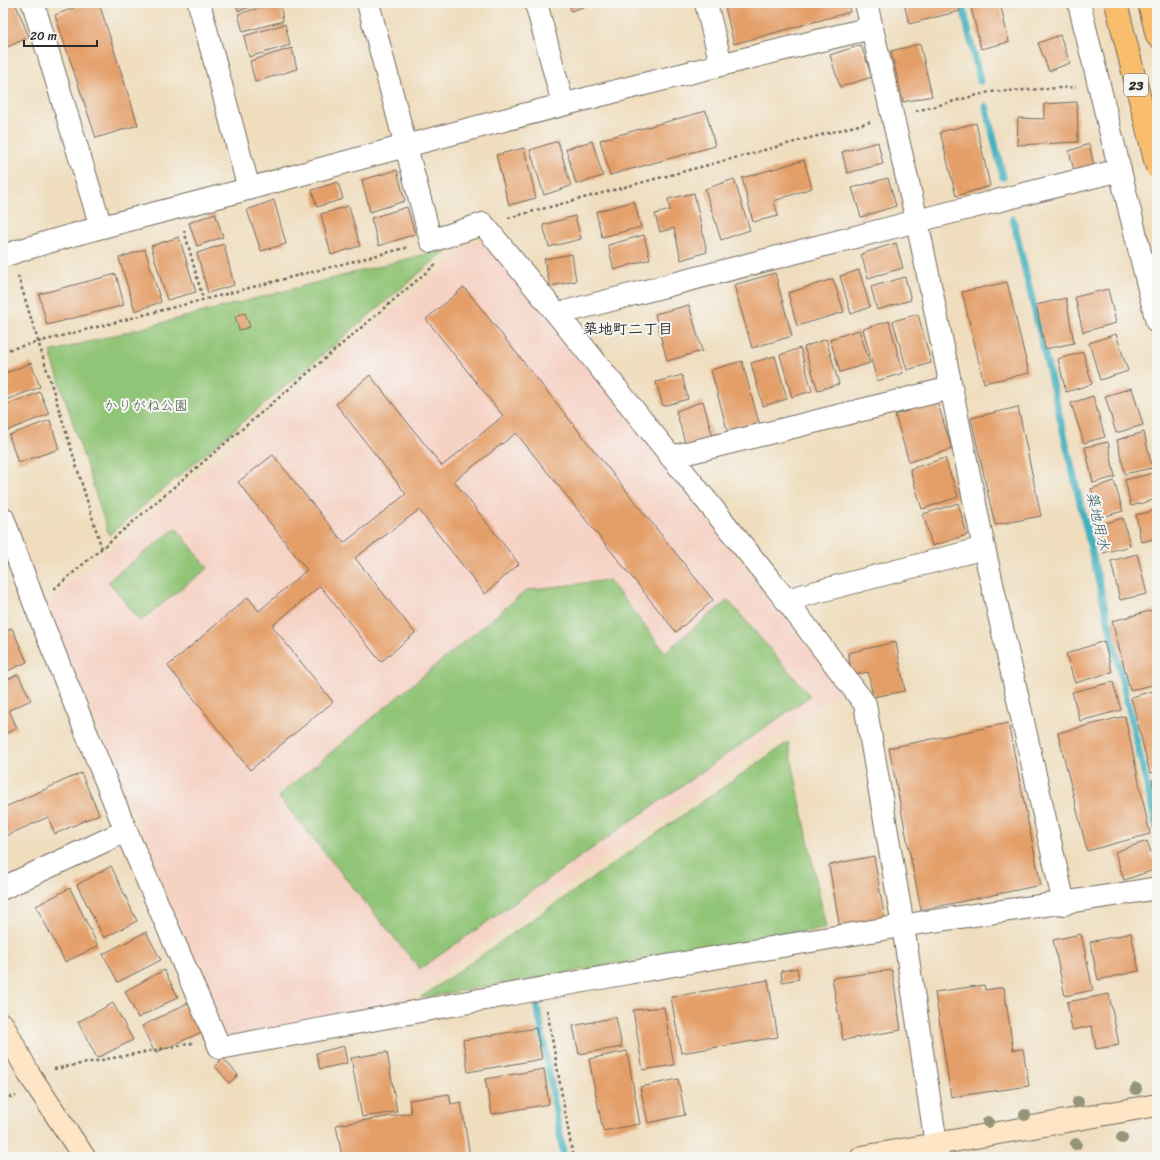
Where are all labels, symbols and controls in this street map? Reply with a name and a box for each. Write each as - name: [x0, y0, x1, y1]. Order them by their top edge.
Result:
- scale bar: [24, 22, 97, 48]
- text: 20 m: [30, 25, 57, 47]
- road number: 23: [1124, 74, 1148, 96]
- district label: 築地町二丁目: [583, 316, 673, 342]
- park label: かりがね公園: [104, 393, 188, 418]
- water label: 築地用水: [1079, 489, 1117, 553]

